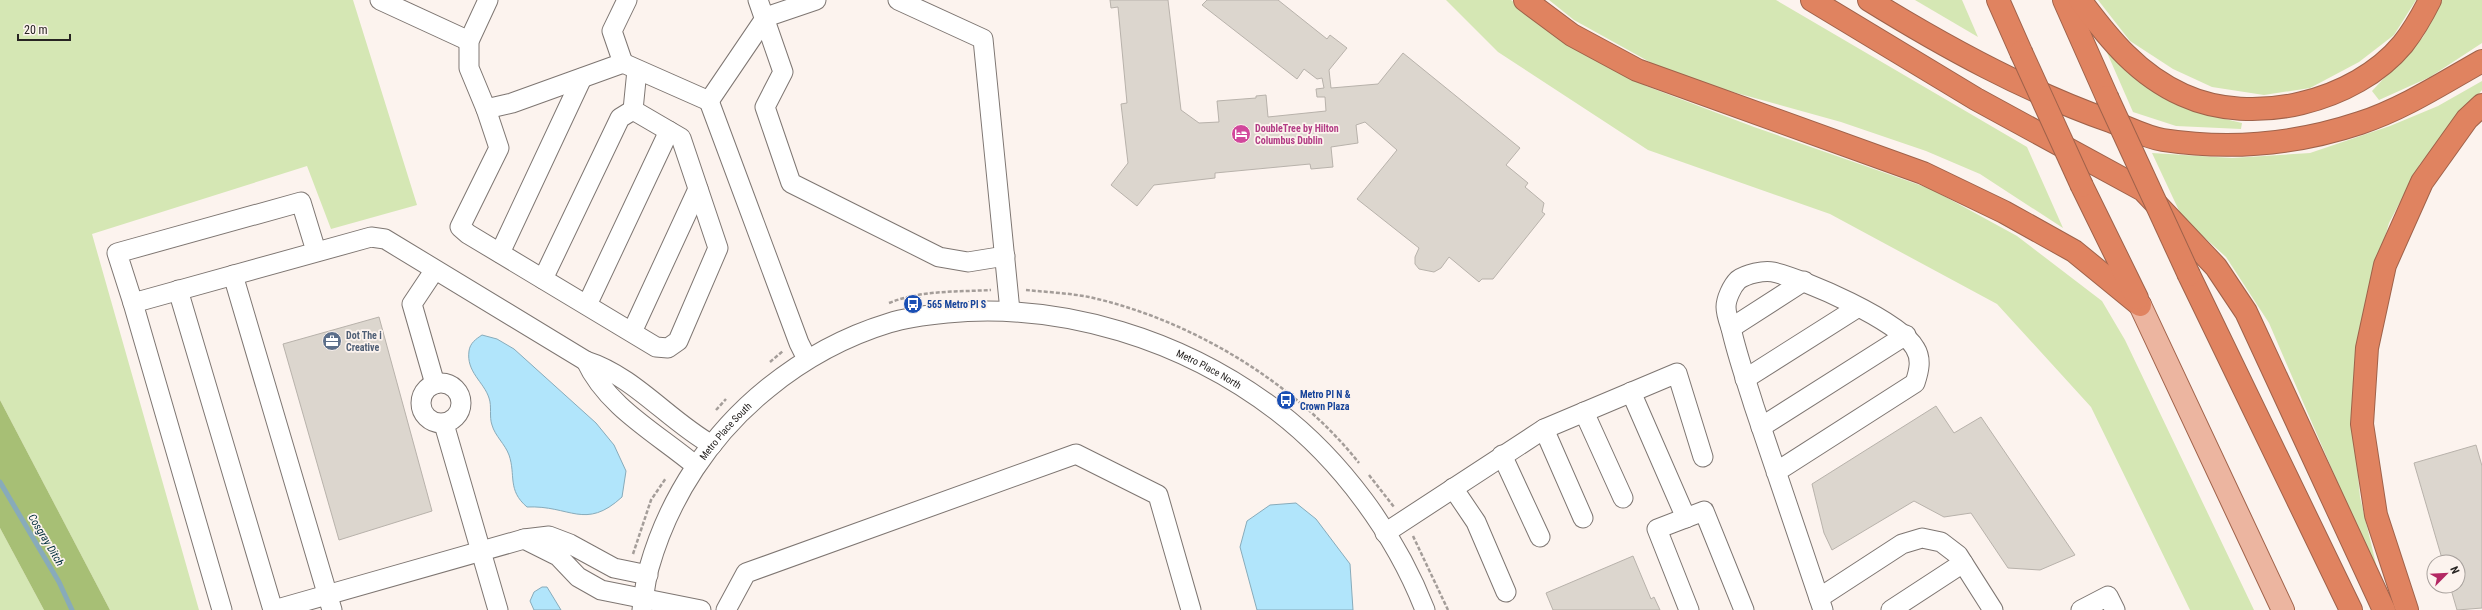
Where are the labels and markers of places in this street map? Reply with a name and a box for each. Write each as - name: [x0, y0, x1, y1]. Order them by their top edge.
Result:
- hotel icon: DoubleTree by Hilton Columbus Dublin: [1230, 123, 1252, 145]
- place label: DoubleTree by Hilton Columbus Dublin: [1255, 123, 1339, 146]
- bus stop icon: 565 Metro Pl S: [902, 293, 924, 315]
- place label: 565 Metro Pl S: [927, 299, 987, 310]
- office icon: Dot The i Creative: [321, 330, 343, 352]
- place label: Dot The i Creative: [346, 330, 382, 353]
- bus stop icon: Metro Pl N & Crown Plaza: [1275, 389, 1297, 411]
- place label: Metro Pl N & Crown Plaza: [1300, 389, 1351, 412]

